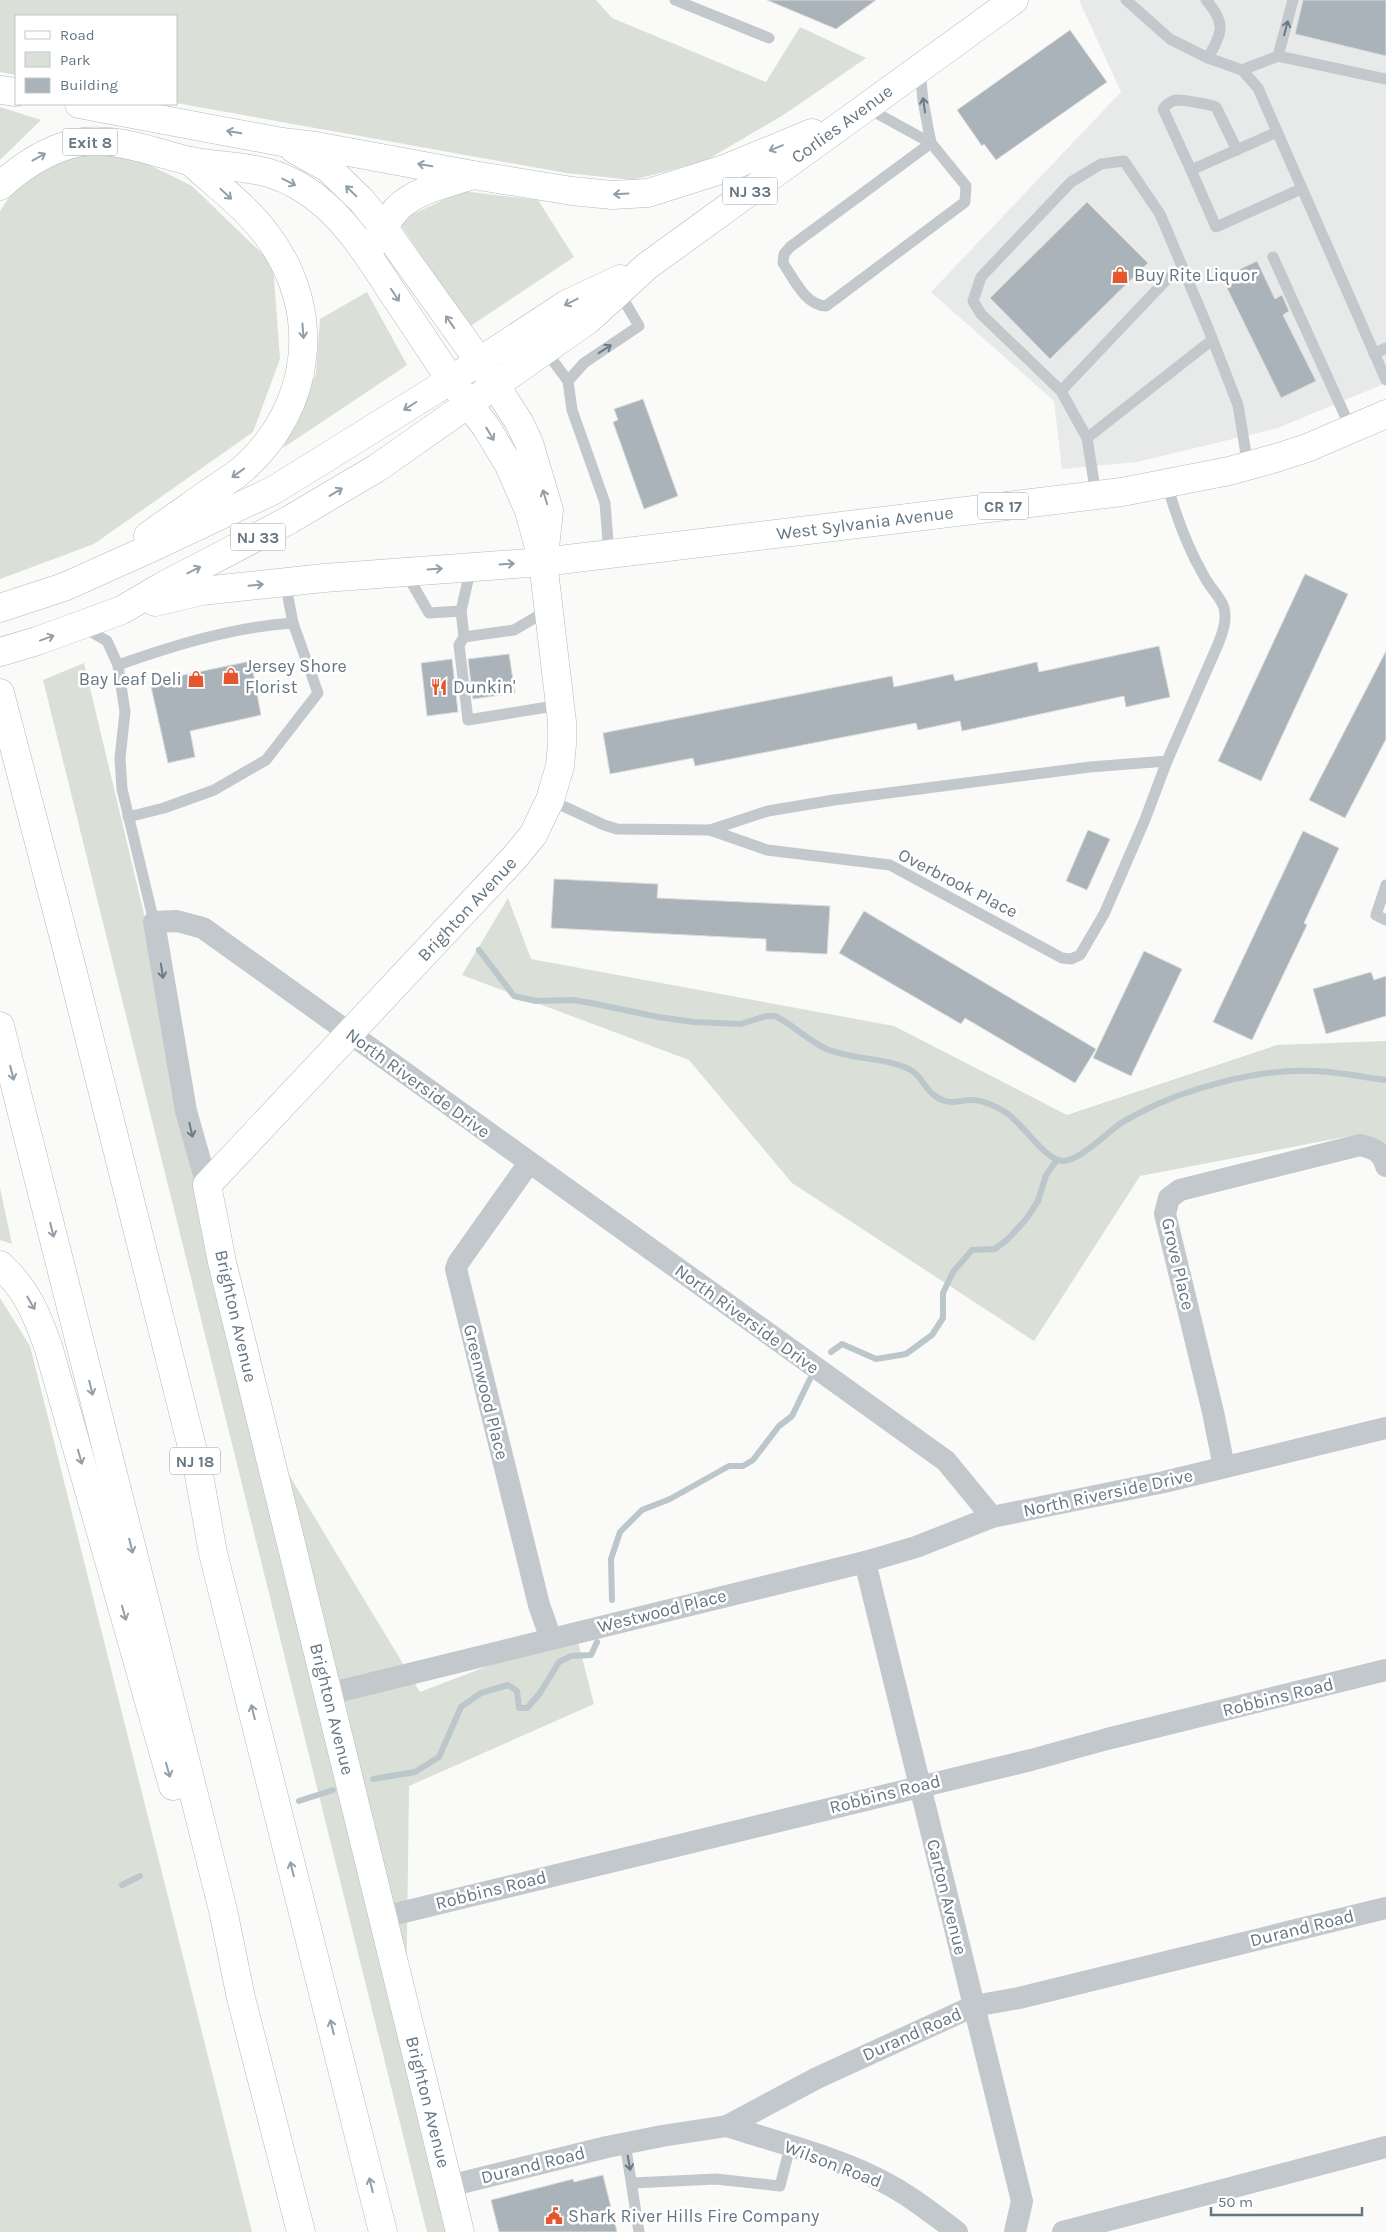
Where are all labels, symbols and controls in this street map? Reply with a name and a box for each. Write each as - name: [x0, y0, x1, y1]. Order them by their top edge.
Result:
- legend: [15, 15, 178, 105]
- one-way arrow: [1282, 21, 1291, 37]
- text: Road: [60, 26, 95, 44]
- text: Park: [60, 51, 90, 69]
- text: Building: [60, 76, 118, 94]
- street label: Corlies Avenue: [787, 80, 897, 168]
- one-way arrow: [919, 98, 929, 114]
- one-way arrow: [226, 126, 242, 136]
- road number: Exit 8: [62, 128, 118, 156]
- one-way arrow: [768, 145, 783, 154]
- one-way arrow: [32, 152, 47, 162]
- one-way arrow: [417, 159, 433, 169]
- one-way arrow: [281, 177, 296, 187]
- road number: NJ 33: [722, 178, 778, 205]
- one-way arrow: [345, 185, 358, 197]
- one-way arrow: [219, 188, 232, 200]
- one-way arrow: [613, 190, 629, 199]
- place label: Buy Rite Liquor: [1134, 264, 1257, 286]
- shop icon: Buy Rite Liquor: [1110, 265, 1130, 285]
- one-way arrow: [389, 288, 400, 302]
- one-way arrow: [564, 298, 579, 307]
- one-way arrow: [445, 315, 455, 329]
- one-way arrow: [298, 323, 307, 339]
- one-way arrow: [597, 344, 611, 354]
- one-way arrow: [403, 402, 417, 412]
- one-way arrow: [486, 426, 496, 440]
- one-way arrow: [232, 467, 245, 478]
- one-way arrow: [329, 486, 343, 496]
- one-way arrow: [540, 489, 550, 505]
- road number: CR 17: [978, 492, 1028, 520]
- street label: West Sylvania Avenue: [775, 501, 955, 545]
- road number: NJ 33: [230, 524, 286, 550]
- one-way arrow: [499, 560, 515, 569]
- one-way arrow: [186, 565, 201, 574]
- one-way arrow: [427, 565, 443, 574]
- one-way arrow: [247, 580, 263, 590]
- one-way arrow: [38, 633, 54, 642]
- place label: Jersey Shore Florist: [245, 655, 347, 698]
- shop icon: Jersey Shore Florist: [221, 666, 241, 686]
- place label: Bay Leaf Deli: [79, 668, 182, 690]
- shop icon: Bay Leaf Deli: [186, 669, 206, 689]
- place label: Dunkin': [453, 676, 515, 698]
- restaurant icon: Dunkin': [429, 677, 449, 697]
- street label: Overbrook Place: [895, 843, 1021, 923]
- street label: Brighton Avenue: [413, 852, 521, 966]
- one-way arrow: [157, 962, 167, 978]
- street label: North Riverside Drive: [342, 1023, 494, 1143]
- one-way arrow: [8, 1064, 17, 1080]
- one-way arrow: [187, 1122, 196, 1138]
- street label: Grove Place: [1157, 1216, 1199, 1312]
- one-way arrow: [47, 1222, 57, 1238]
- street label: Brighton Avenue: [210, 1248, 262, 1384]
- street label: North Riverside Drive: [671, 1259, 823, 1379]
- one-way arrow: [26, 1295, 36, 1309]
- street label: Greenwood Place: [459, 1322, 513, 1462]
- one-way arrow: [87, 1380, 96, 1396]
- road number: NJ 18: [170, 1448, 220, 1474]
- one-way arrow: [75, 1449, 85, 1465]
- street label: North Riverside Drive: [1021, 1464, 1195, 1522]
- one-way arrow: [127, 1537, 136, 1553]
- street label: Westwood Place: [595, 1584, 729, 1638]
- one-way arrow: [120, 1605, 129, 1621]
- street label: Brighton Avenue: [305, 1641, 359, 1777]
- street label: Robbins Road: [1220, 1673, 1336, 1721]
- one-way arrow: [248, 1704, 257, 1720]
- one-way arrow: [164, 1761, 173, 1777]
- street label: Robbins Road: [827, 1770, 943, 1818]
- street label: Carton Avenue: [922, 1837, 972, 1957]
- one-way arrow: [287, 1862, 296, 1878]
- street label: Robbins Road: [433, 1866, 549, 1914]
- street label: Durand Road: [1248, 1904, 1356, 1952]
- street label: Durand Road: [859, 2002, 965, 2066]
- one-way arrow: [327, 2020, 336, 2036]
- street label: Brighton Avenue: [401, 2034, 455, 2170]
- street label: Wilson Road: [781, 2135, 885, 2193]
- street label: Durand Road: [479, 2141, 587, 2189]
- one-way arrow: [624, 2155, 634, 2171]
- one-way arrow: [366, 2177, 375, 2193]
- scale bar: [1211, 2184, 1362, 2216]
- text: 50 m: [1218, 2193, 1253, 2211]
- place label: Shark River Hills Fire Company: [568, 2205, 820, 2227]
- public building icon: Shark River Hills Fire Company: [544, 2206, 564, 2226]

